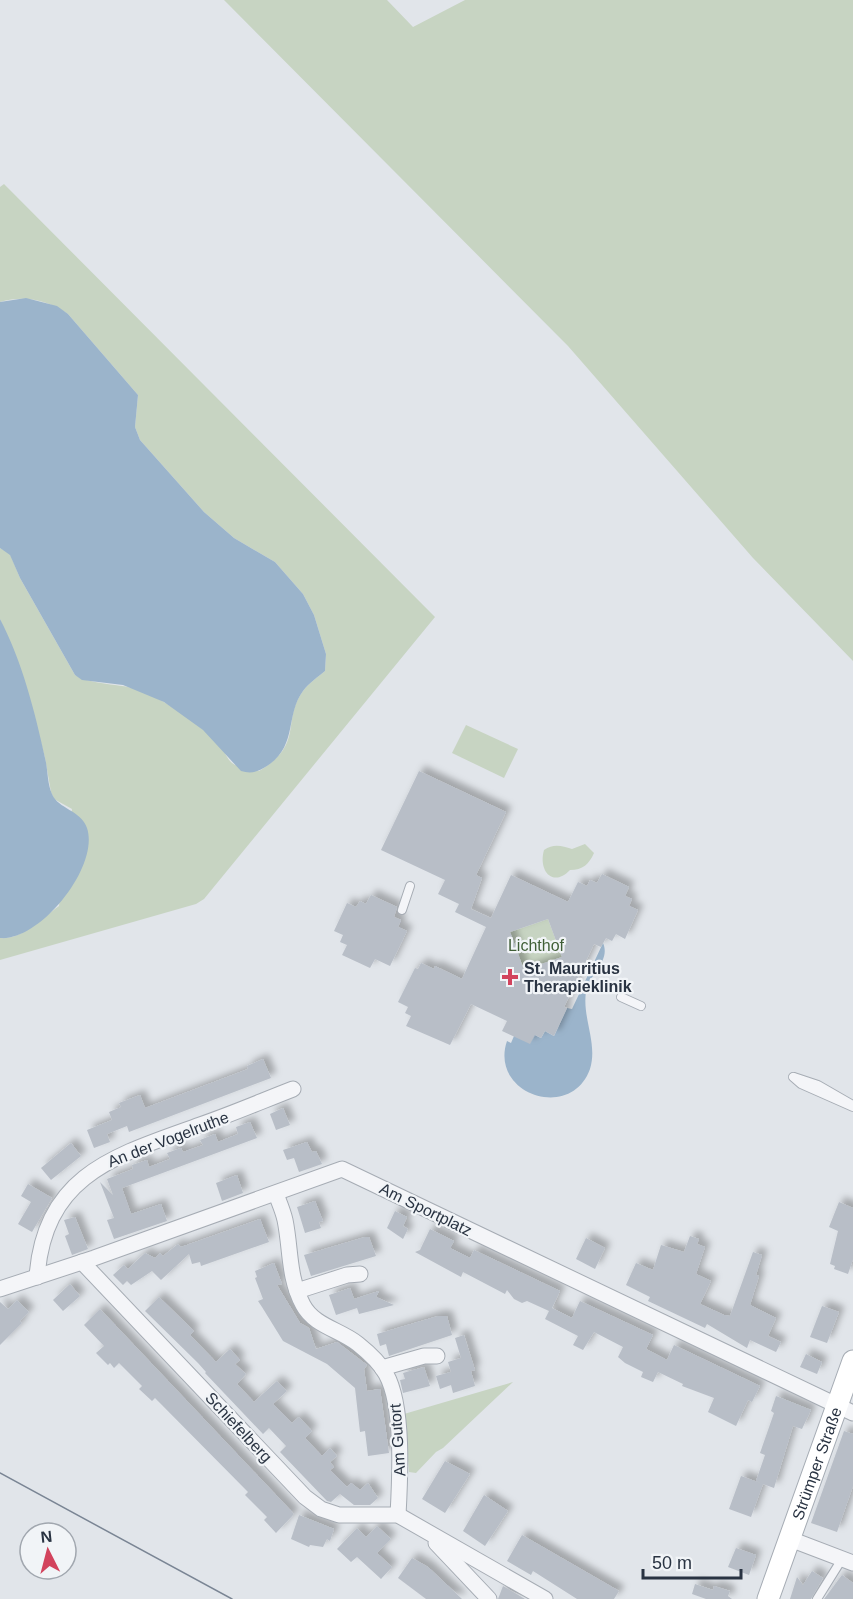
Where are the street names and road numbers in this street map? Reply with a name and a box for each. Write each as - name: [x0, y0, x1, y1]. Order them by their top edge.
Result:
- street label: An der Vogelruthe: [105, 1109, 231, 1170]
- street label: Am Sportplatz: [377, 1180, 475, 1239]
- street label: Schiefelberg: [202, 1389, 275, 1466]
- street label: Am Gutort: [386, 1402, 409, 1477]
- street label: Strümper Straße: [789, 1405, 845, 1522]

